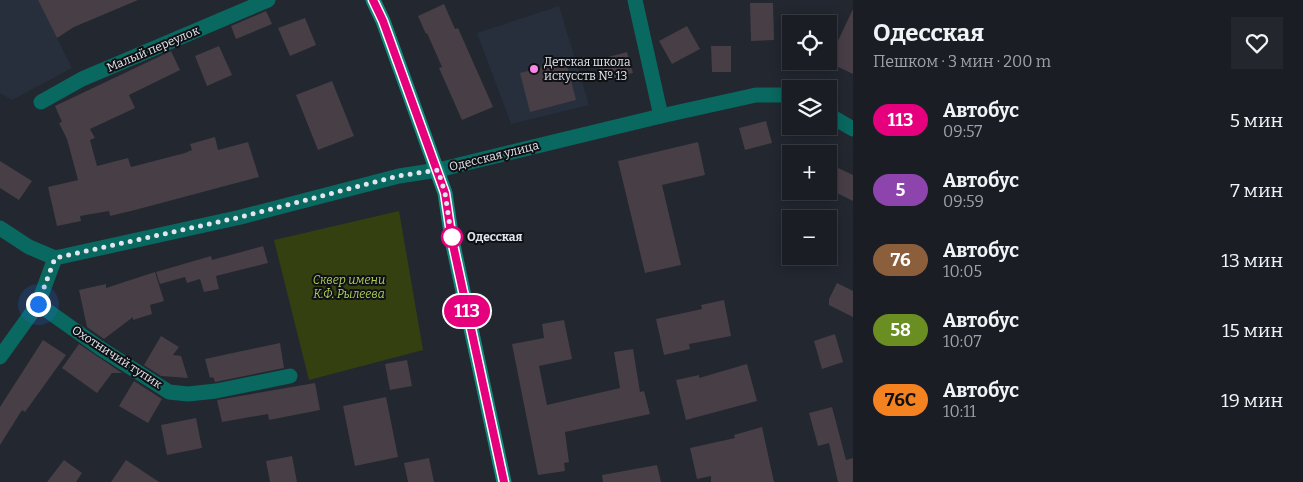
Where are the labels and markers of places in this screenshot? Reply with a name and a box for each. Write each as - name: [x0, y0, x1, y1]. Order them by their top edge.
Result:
- place label: Детская школа искусств № 13: [544, 55, 631, 83]
- marker: Детская школа искусств № 13: [528, 63, 540, 75]
- marker: Одесская: [441, 226, 463, 248]
- place label: Одесская: [467, 230, 523, 244]

